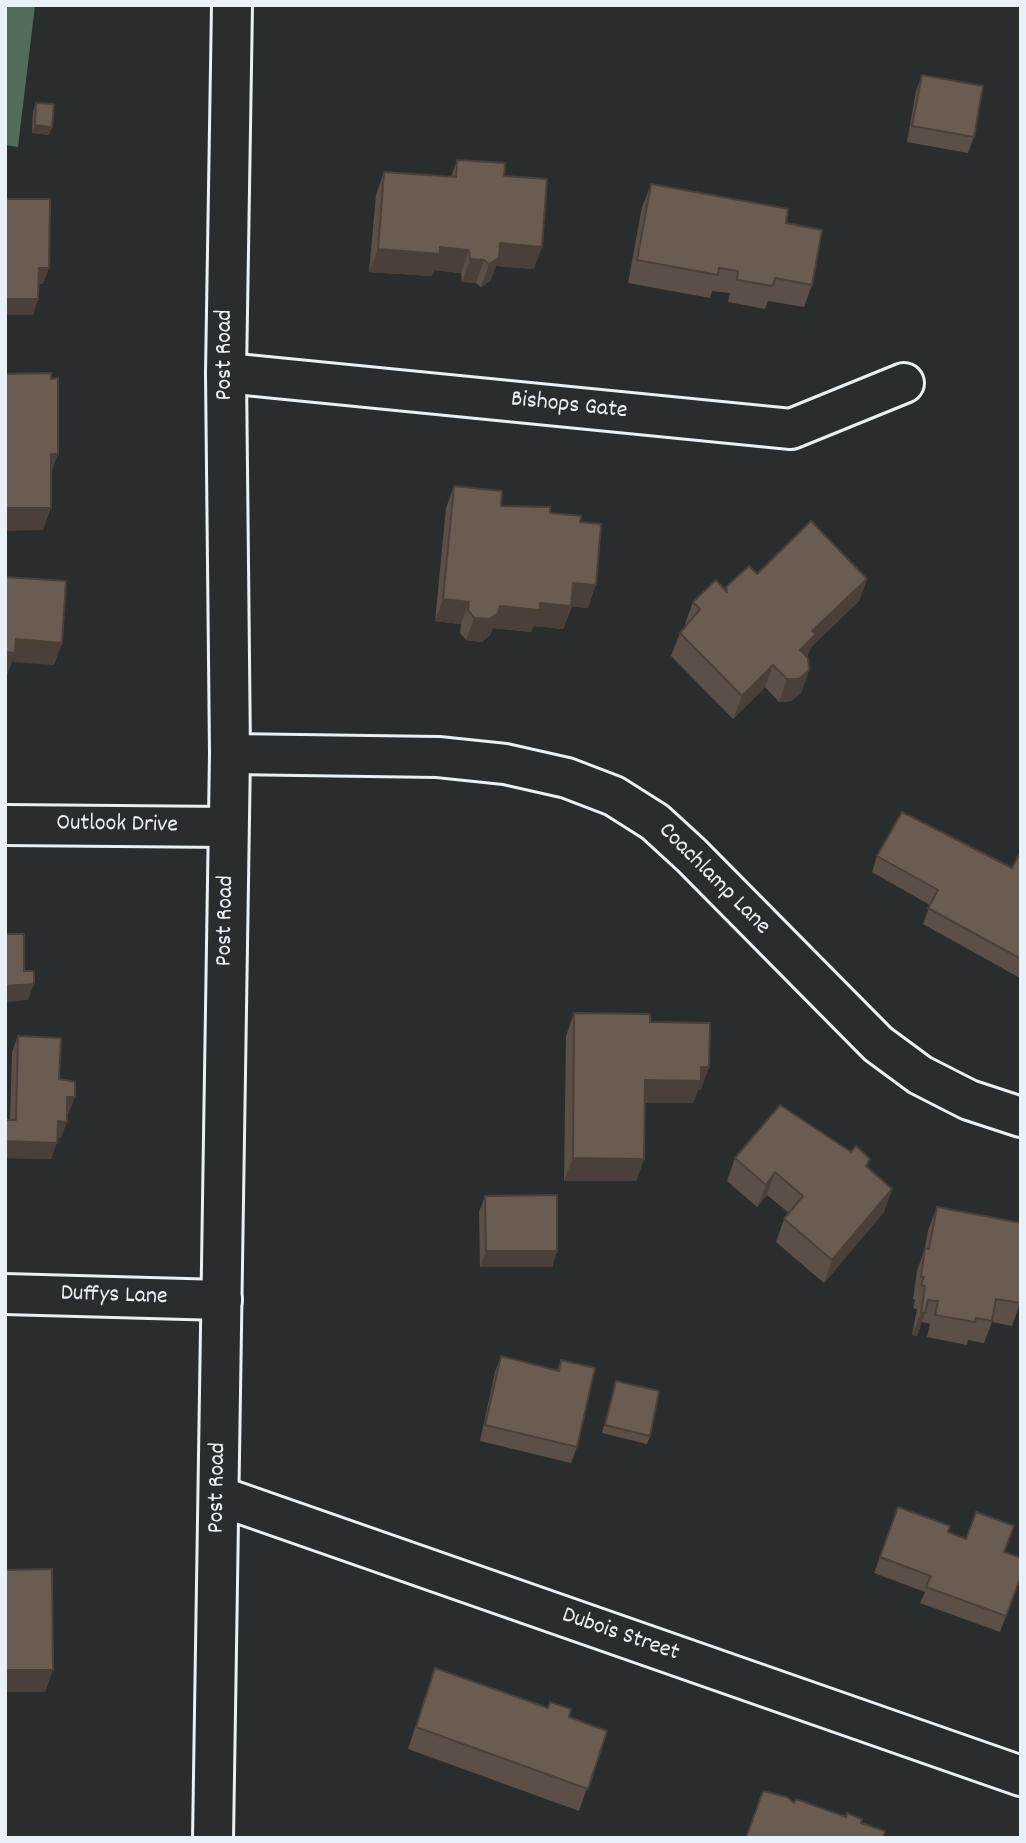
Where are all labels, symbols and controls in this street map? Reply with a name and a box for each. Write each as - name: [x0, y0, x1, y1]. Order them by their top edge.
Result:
- street label: Post Road: [213, 310, 241, 400]
- street label: Bishops Gate: [509, 387, 629, 427]
- street label: Outlook Drive: [56, 811, 178, 841]
- street label: Coachlamp Lane: [651, 818, 775, 942]
- street label: Post Road: [212, 875, 242, 967]
- street label: Duffys Lane: [60, 1281, 168, 1313]
- street label: Post Road: [204, 1442, 234, 1534]
- street label: Dubois Street: [558, 1603, 682, 1669]

